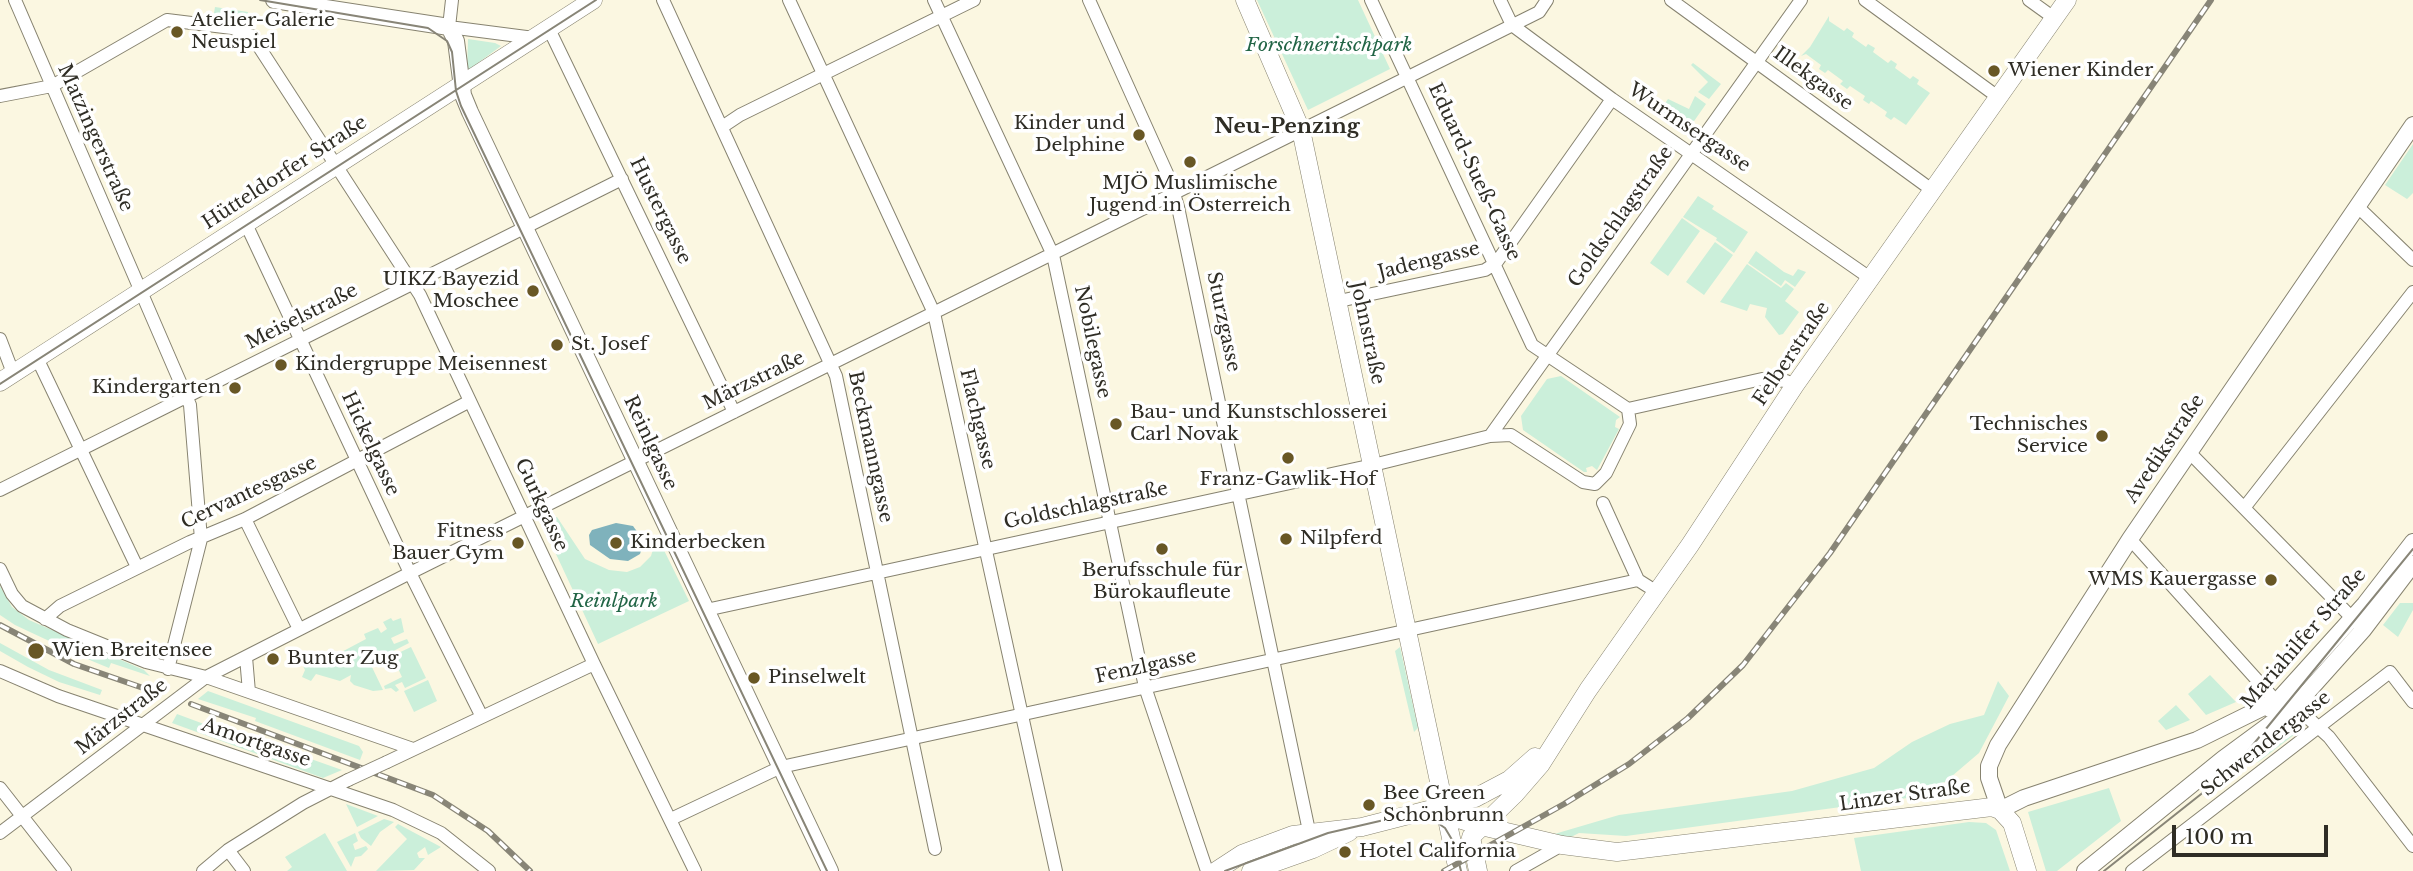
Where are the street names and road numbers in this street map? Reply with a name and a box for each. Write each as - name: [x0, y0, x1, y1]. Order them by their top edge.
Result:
- street label: Illekgasse: [1769, 43, 1857, 115]
- street label: Matzingerstraße: [52, 61, 138, 215]
- street label: Wurmsergasse: [1624, 79, 1754, 177]
- street label: Eduard-Sueß-Gasse: [1423, 80, 1525, 264]
- street label: Hütteldorfer Straße: [198, 111, 372, 235]
- street label: Goldschlagstraße: [1564, 142, 1678, 292]
- street label: Hustergasse: [624, 154, 696, 268]
- street label: Jadengasse: [1376, 237, 1482, 285]
- street label: Sturzgasse: [1201, 270, 1245, 374]
- street label: Meiselstraße: [242, 279, 362, 355]
- street label: Johnstraße: [1345, 279, 1389, 387]
- street label: Nobilegasse: [1069, 283, 1115, 401]
- street label: Felberstraße: [1749, 298, 1835, 410]
- street label: Märzstraße: [700, 347, 808, 415]
- street label: Flachgasse: [954, 366, 1000, 472]
- street label: Beckmanngasse: [843, 369, 897, 525]
- street label: Hickelgasse: [336, 388, 404, 500]
- street label: Avedikstraße: [2120, 390, 2210, 508]
- street label: Reinlgasse: [618, 392, 682, 494]
- street label: Cervantesgasse: [178, 452, 320, 534]
- street label: Gurkgasse: [510, 455, 572, 555]
- street label: Goldschlagstraße: [1002, 477, 1170, 535]
- street label: Mariahilfer Straße: [2237, 564, 2371, 714]
- street label: Fenzlgasse: [1093, 645, 1199, 689]
- street label: Märzstraße: [72, 674, 172, 760]
- street label: Schwendergasse: [2197, 686, 2335, 802]
- street label: Amortgasse: [199, 714, 313, 772]
- street label: Linzer Straße: [1838, 776, 1972, 816]

